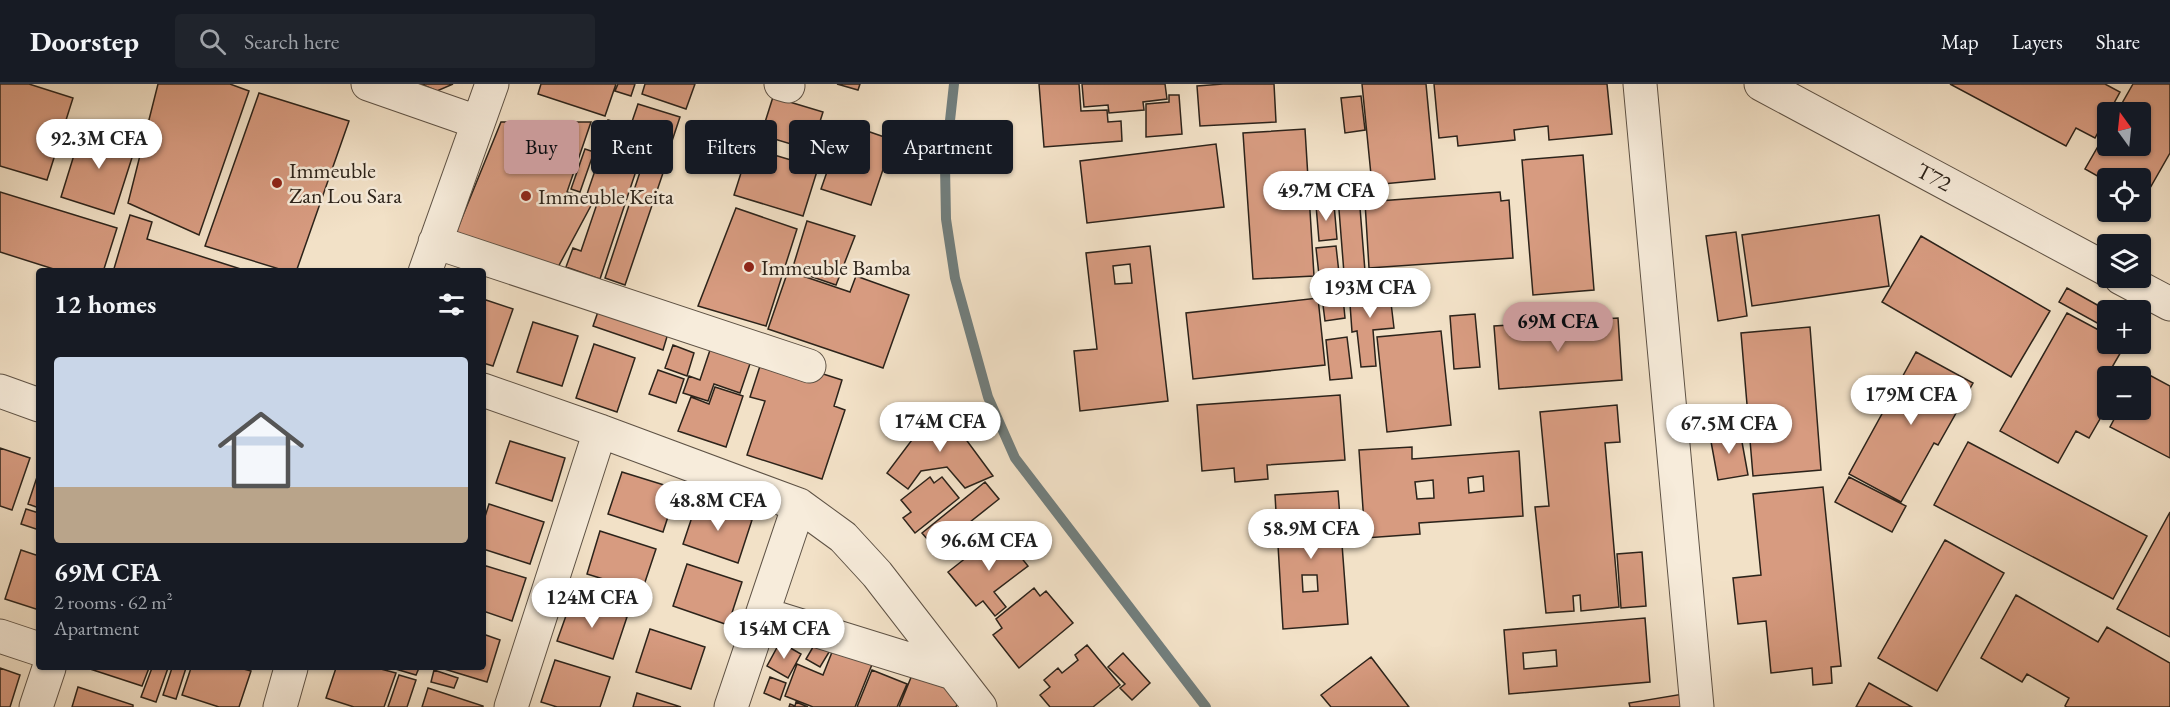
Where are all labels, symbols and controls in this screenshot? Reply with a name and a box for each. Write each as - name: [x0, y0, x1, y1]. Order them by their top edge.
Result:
- search box: [175, 14, 595, 68]
- text: Doorstep: [30, 23, 139, 59]
- icon: search: [196, 25, 229, 58]
- text: Search here: [244, 27, 339, 56]
- text: Map: [1941, 28, 1979, 55]
- text: Layers: [2012, 28, 2063, 55]
- text: Share: [2096, 28, 2140, 55]
- north arrow: [2097, 102, 2151, 156]
- map controls: [2097, 102, 2151, 420]
- pin: 92.3M CFA: [30, 119, 168, 170]
- chip: Buy: [504, 120, 579, 174]
- chip: Rent: [591, 120, 673, 174]
- chip: Filters: [685, 120, 777, 174]
- chip: New: [789, 120, 870, 174]
- chip: Apartment: [882, 120, 1013, 174]
- text: 92.3M CFA: [50, 125, 148, 151]
- place label: Immeuble Zan Lou Sara: [289, 156, 402, 210]
- street label: T72: [1911, 156, 1957, 198]
- button: locate: [2097, 168, 2151, 222]
- pin: 49.7M CFA: [1257, 171, 1395, 222]
- marker: Immeuble Zan Lou Sara: [270, 176, 284, 190]
- text: 49.7M CFA: [1277, 177, 1375, 203]
- place label: Immeuble Keita: [538, 182, 674, 211]
- marker: Immeuble Keita: [519, 189, 533, 203]
- button: layers: [2097, 234, 2151, 288]
- place label: Immeuble Bamba: [761, 253, 911, 282]
- marker: Immeuble Bamba: [742, 260, 756, 274]
- pin: 193M CFA: [1308, 268, 1432, 319]
- text: 193M CFA: [1324, 274, 1416, 300]
- text: 12 homes: [54, 287, 156, 321]
- icon: filters: [435, 288, 468, 321]
- button: +: [2097, 300, 2151, 354]
- pin: 69M CFA: [1503, 302, 1613, 353]
- text: 69M CFA: [1517, 308, 1599, 334]
- button: −: [2097, 366, 2151, 420]
- pin: 179M CFA: [1849, 375, 1973, 426]
- text: 179M CFA: [1865, 381, 1957, 407]
- icon: home: [207, 396, 315, 504]
- pin: 174M CFA: [878, 402, 1002, 453]
- pin: 67.5M CFA: [1660, 404, 1798, 455]
- text: 174M CFA: [894, 408, 986, 434]
- text: 67.5M CFA: [1680, 410, 1778, 436]
- pin: 48.8M CFA: [649, 481, 787, 532]
- text: 48.8M CFA: [669, 487, 767, 513]
- pin: 58.9M CFA: [1242, 509, 1380, 560]
- text: 58.9M CFA: [1262, 515, 1360, 541]
- pin: 96.6M CFA: [920, 521, 1058, 572]
- text: 96.6M CFA: [940, 527, 1038, 553]
- text: 69M CFA: [54, 555, 161, 589]
- pin: 124M CFA: [530, 578, 654, 629]
- text: 124M CFA: [546, 584, 638, 610]
- text: 2 rooms · 62 m²: [54, 589, 173, 615]
- pin: 154M CFA: [722, 609, 846, 660]
- text: Apartment: [54, 615, 139, 641]
- text: 154M CFA: [738, 615, 830, 641]

